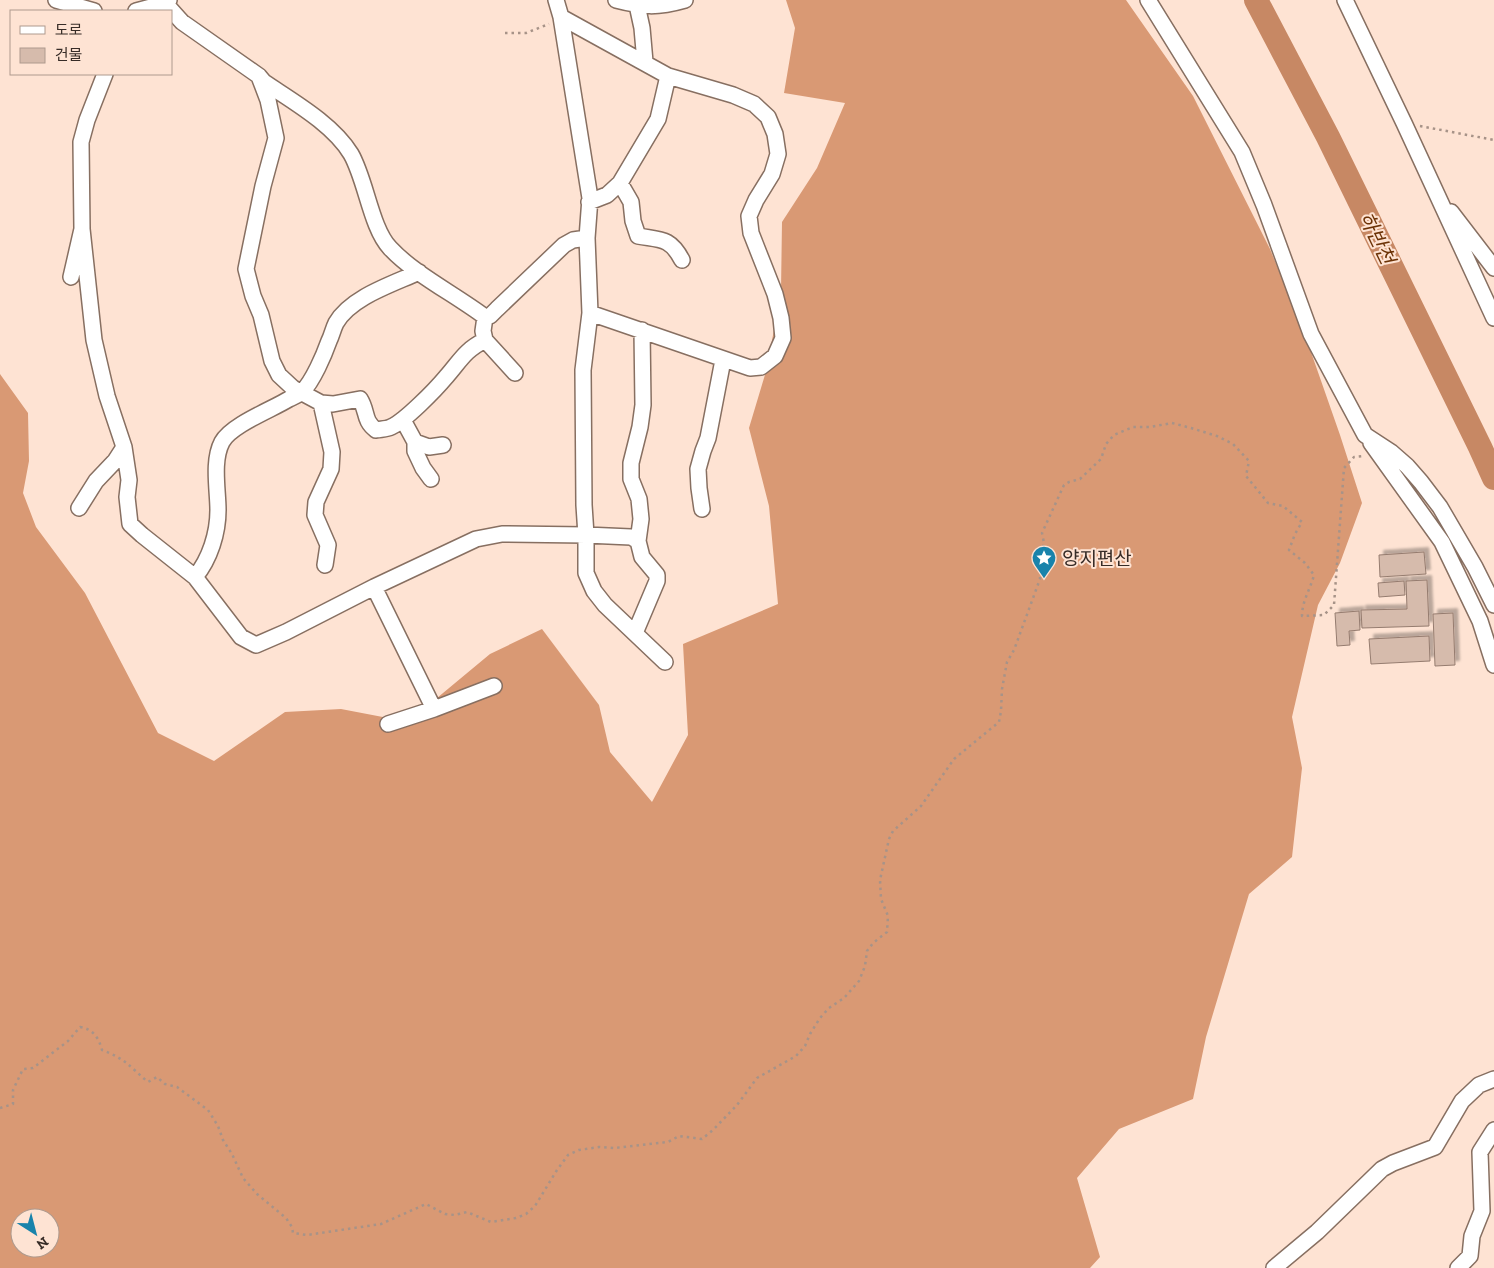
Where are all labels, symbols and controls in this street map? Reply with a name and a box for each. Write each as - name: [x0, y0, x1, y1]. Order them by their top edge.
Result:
- legend: [10, 10, 172, 75]
- text: 도로: [55, 21, 83, 39]
- text: 건물: [55, 46, 83, 64]
- water label: 하반천: [1354, 208, 1401, 270]
- place icon: 양지편산: [1031, 545, 1057, 579]
- place label: 양지편산: [1062, 547, 1132, 570]
- north arrow: [10, 1208, 60, 1258]
- text: N: [33, 1233, 52, 1253]

